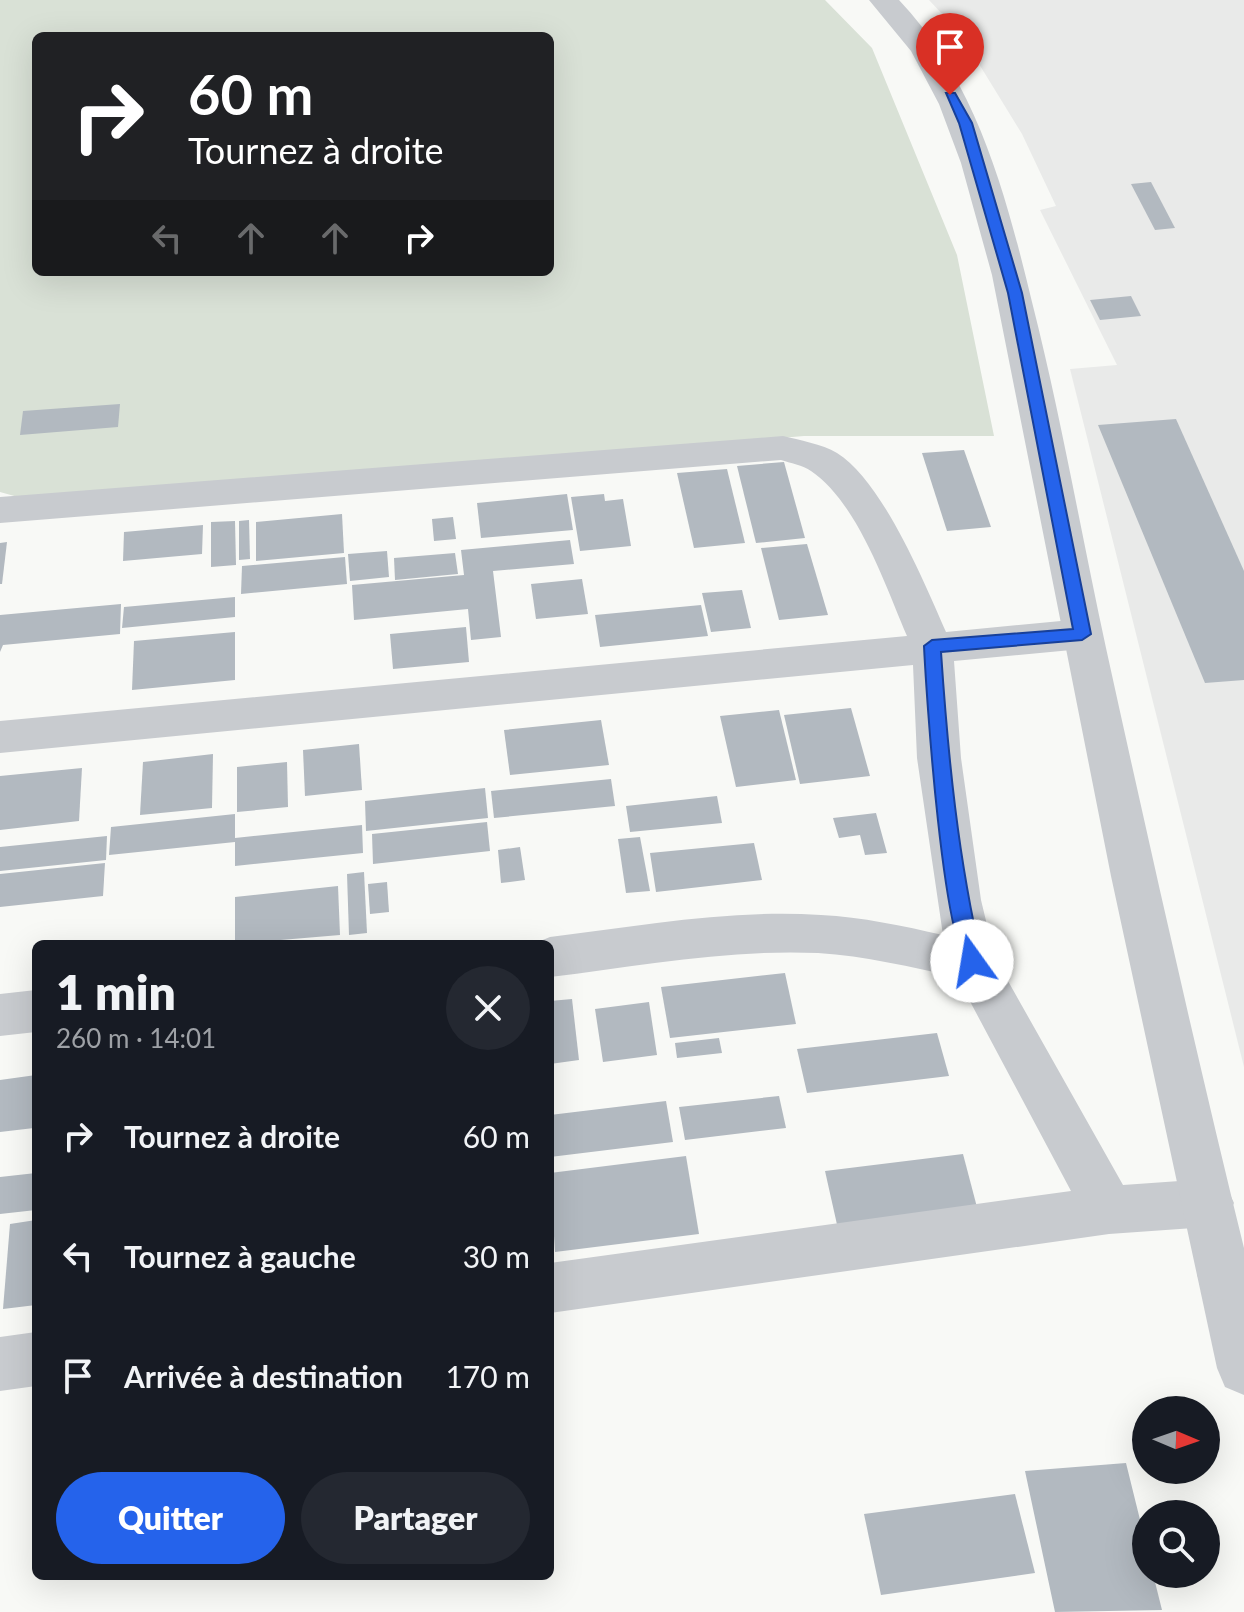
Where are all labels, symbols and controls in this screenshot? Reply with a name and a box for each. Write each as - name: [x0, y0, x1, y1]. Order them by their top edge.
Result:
- pin: [916, 13, 984, 95]
- icon: arrive: [928, 25, 972, 69]
- text: 60 m: [188, 60, 313, 127]
- icon: right: [56, 64, 160, 168]
- text: Tournez à droite: [188, 128, 444, 172]
- icon: left: [145, 216, 189, 260]
- icon: ahead: [229, 216, 273, 260]
- icon: ahead: [313, 216, 357, 260]
- icon: right: [397, 216, 441, 260]
- position arrow: [930, 919, 1014, 1003]
- text: 1 min: [56, 963, 176, 1020]
- button: close: [446, 966, 530, 1050]
- text: 260 m · 14:01: [56, 1022, 216, 1054]
- icon: right: [56, 1114, 100, 1158]
- text: Tournez à droite: [124, 1118, 340, 1154]
- text: 60 m: [463, 1118, 530, 1154]
- icon: left: [56, 1234, 100, 1278]
- text: Tournez à gauche: [124, 1238, 356, 1274]
- text: 30 m: [463, 1238, 530, 1274]
- icon: arrive: [56, 1354, 100, 1398]
- text: Arrivée à destination: [124, 1358, 403, 1394]
- text: 170 m: [445, 1358, 530, 1394]
- north arrow: [1132, 1396, 1220, 1484]
- map controls: [1132, 1396, 1220, 1588]
- button: Quitter: [56, 1472, 285, 1564]
- button: Partager: [301, 1472, 530, 1564]
- button: search: [1132, 1500, 1220, 1588]

